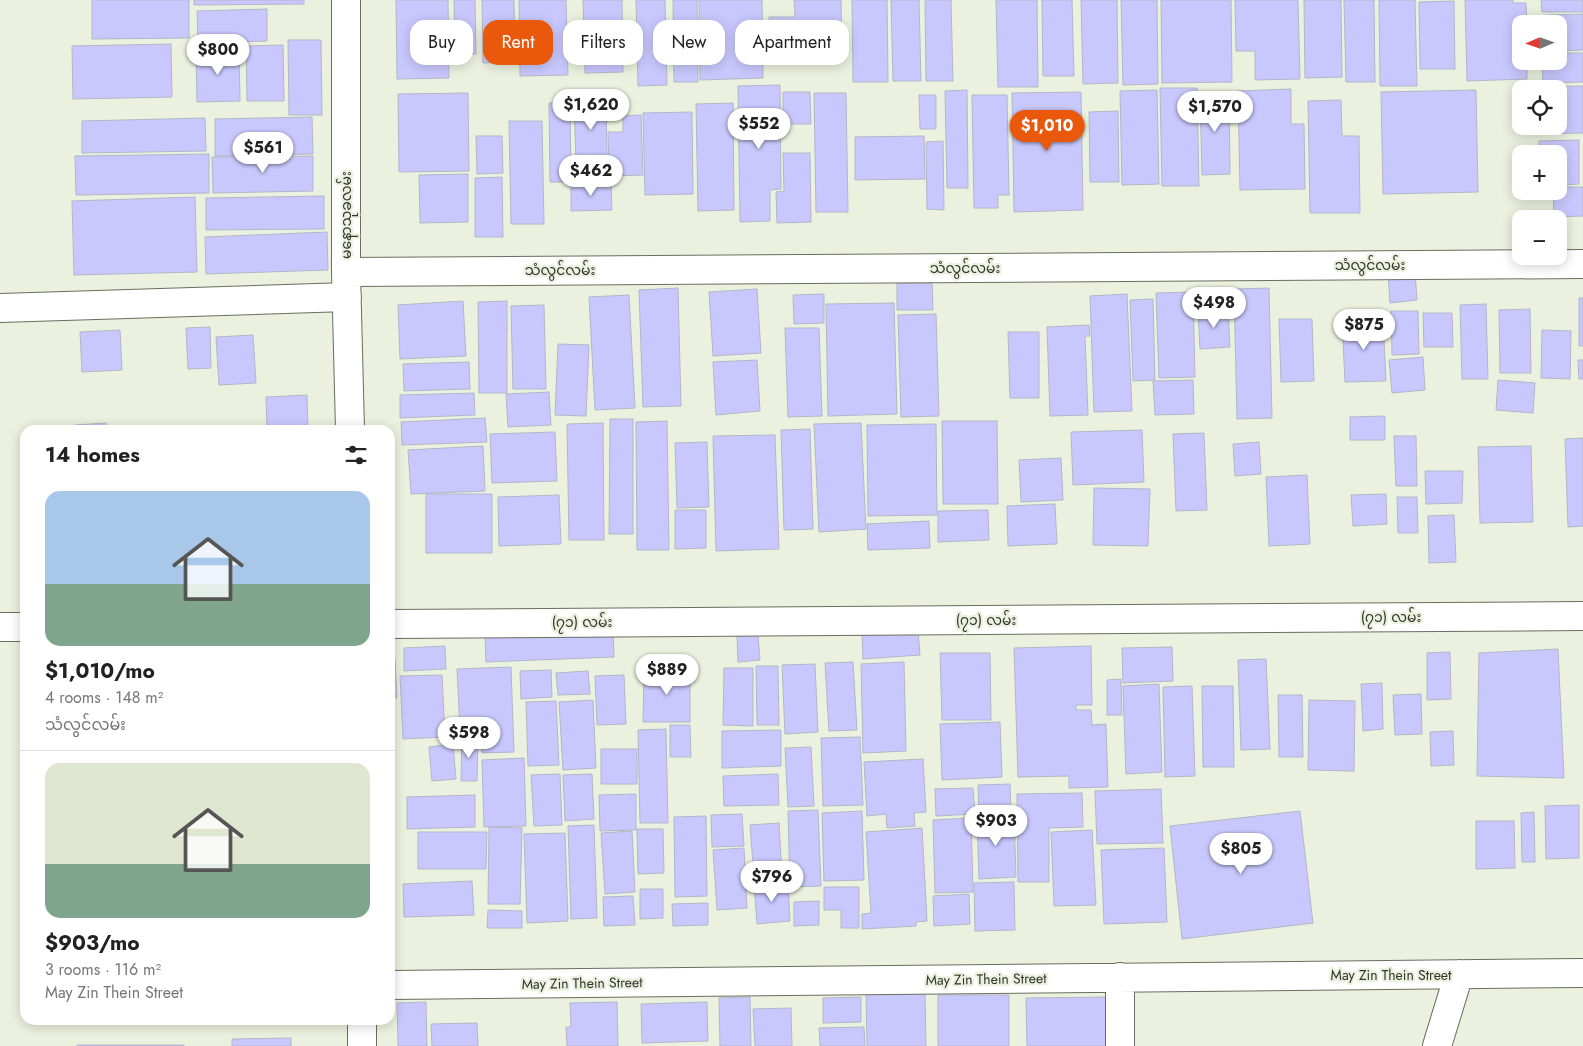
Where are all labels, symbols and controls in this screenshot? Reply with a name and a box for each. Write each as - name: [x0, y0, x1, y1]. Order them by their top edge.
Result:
- north arrow: [1512, 15, 1568, 70]
- map controls: [1512, 15, 1567, 265]
- chip: Buy: [410, 20, 473, 65]
- chip: Rent: [483, 20, 553, 65]
- chip: Filters: [563, 20, 643, 65]
- chip: New: [653, 20, 725, 65]
- chip: Apartment: [735, 20, 849, 65]
- pin: $800: [188, 34, 248, 76]
- text: $800: [197, 38, 239, 61]
- button: locate: [1512, 80, 1567, 135]
- pin: $1,620: [550, 88, 632, 131]
- pin: $1,570: [1174, 90, 1256, 133]
- text: $1,620: [563, 93, 619, 116]
- text: $1,570: [1188, 95, 1242, 118]
- pin: $552: [729, 108, 789, 150]
- pin: $1,010: [1006, 110, 1088, 152]
- text: $552: [738, 112, 780, 135]
- text: $1,010: [1021, 114, 1073, 137]
- pin: $561: [233, 132, 293, 174]
- text: $561: [243, 136, 283, 159]
- button: +: [1512, 145, 1567, 200]
- pin: $462: [561, 154, 621, 197]
- text: $462: [570, 159, 612, 182]
- street label: မနောသုခလမ်း: [336, 171, 358, 259]
- button: −: [1512, 210, 1567, 265]
- street label: သံလွင်လမ်း: [1335, 255, 1405, 276]
- street label: သံလွင်လမ်း: [930, 258, 1000, 279]
- street label: သံလွင်လမ်း: [525, 260, 595, 281]
- pin: $498: [1184, 286, 1244, 329]
- text: $498: [1193, 291, 1235, 314]
- pin: $875: [1334, 308, 1394, 351]
- text: $875: [1344, 313, 1384, 336]
- text: 14 homes: [45, 440, 140, 470]
- icon: filters: [342, 441, 370, 469]
- icon: home: [163, 524, 253, 614]
- street label: (၇၁) လမ်း: [1361, 607, 1421, 629]
- street label: (၇၁) လမ်း: [956, 610, 1016, 632]
- street label: (၇၁) လမ်း: [552, 612, 612, 634]
- pin: $889: [637, 654, 697, 696]
- text: $1,010/mo: [45, 656, 155, 686]
- text: $889: [647, 658, 687, 681]
- text: 4 rooms · 148 m²: [45, 686, 163, 709]
- text: သံလွင်လမ်း: [45, 713, 126, 736]
- pin: $598: [439, 716, 499, 759]
- text: $598: [448, 721, 490, 744]
- icon: home: [163, 795, 253, 885]
- pin: $903: [966, 804, 1026, 847]
- text: $903: [975, 809, 1017, 832]
- pin: $805: [1211, 832, 1271, 875]
- text: $805: [1221, 837, 1261, 860]
- pin: $796: [742, 860, 802, 903]
- text: $796: [751, 865, 793, 888]
- text: $903/mo: [45, 928, 140, 958]
- text: 3 rooms · 116 m²: [45, 958, 161, 981]
- street label: May Zin Thein Street: [1331, 965, 1452, 985]
- street label: May Zin Thein Street: [925, 968, 1047, 990]
- street label: May Zin Thein Street: [521, 972, 643, 994]
- text: May Zin Thein Street: [45, 981, 183, 1004]

